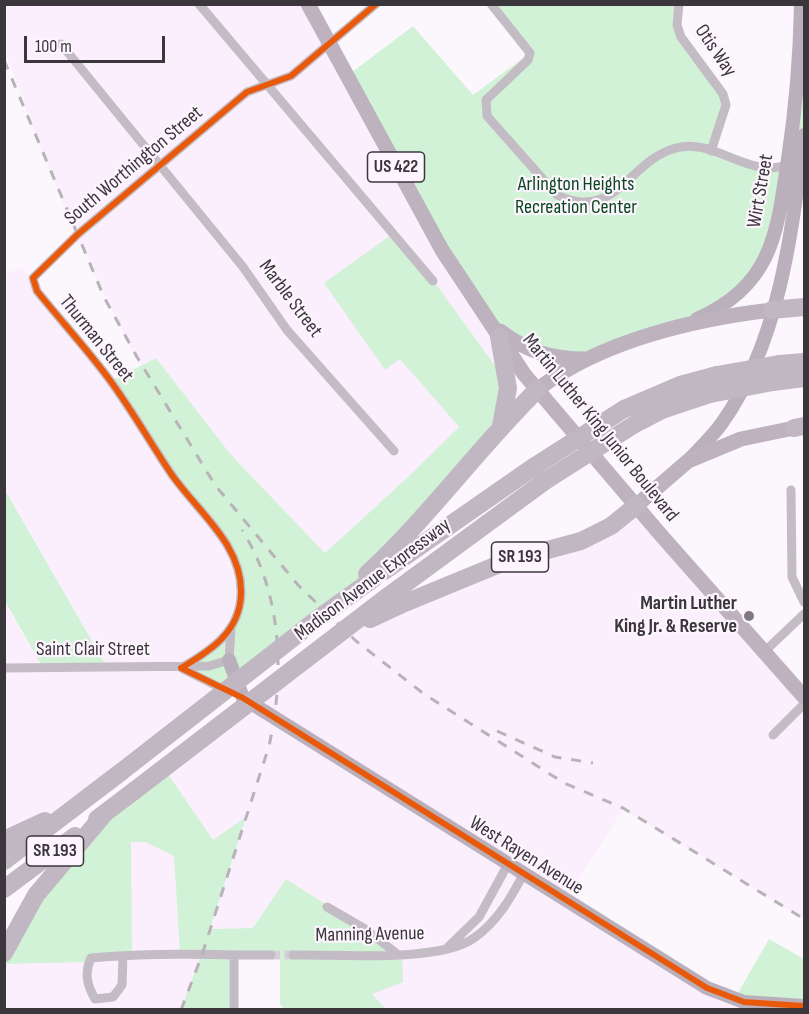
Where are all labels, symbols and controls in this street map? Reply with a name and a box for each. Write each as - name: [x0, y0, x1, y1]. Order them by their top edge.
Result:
- street label: Otis Way: [689, 20, 741, 82]
- scale bar: [27, 24, 168, 62]
- text: 100 m: [35, 36, 72, 57]
- street label: South Worthington Street: [60, 101, 208, 231]
- road number: US 422: [368, 152, 424, 182]
- street label: Wirt Street: [743, 152, 779, 230]
- park label: Arlington Heights Recreation Center: [515, 173, 637, 220]
- street label: Marble Street: [253, 256, 327, 342]
- street label: Thurman Street: [54, 291, 138, 387]
- street label: Martin Luther King Junior Boulevard: [517, 329, 683, 527]
- street label: Madison Avenue Expressway: [290, 514, 456, 646]
- road number: SR 193: [492, 542, 548, 572]
- place label: Martin Luther King Jr. & Reserve: [614, 592, 737, 639]
- marker: Martin Luther King Jr. & Reserve: [742, 609, 756, 623]
- street label: Saint Clair Street: [36, 638, 150, 662]
- street label: West Rayen Avenue: [465, 811, 587, 901]
- road number: SR 193: [26, 836, 84, 866]
- street label: Manning Avenue: [315, 922, 425, 948]

